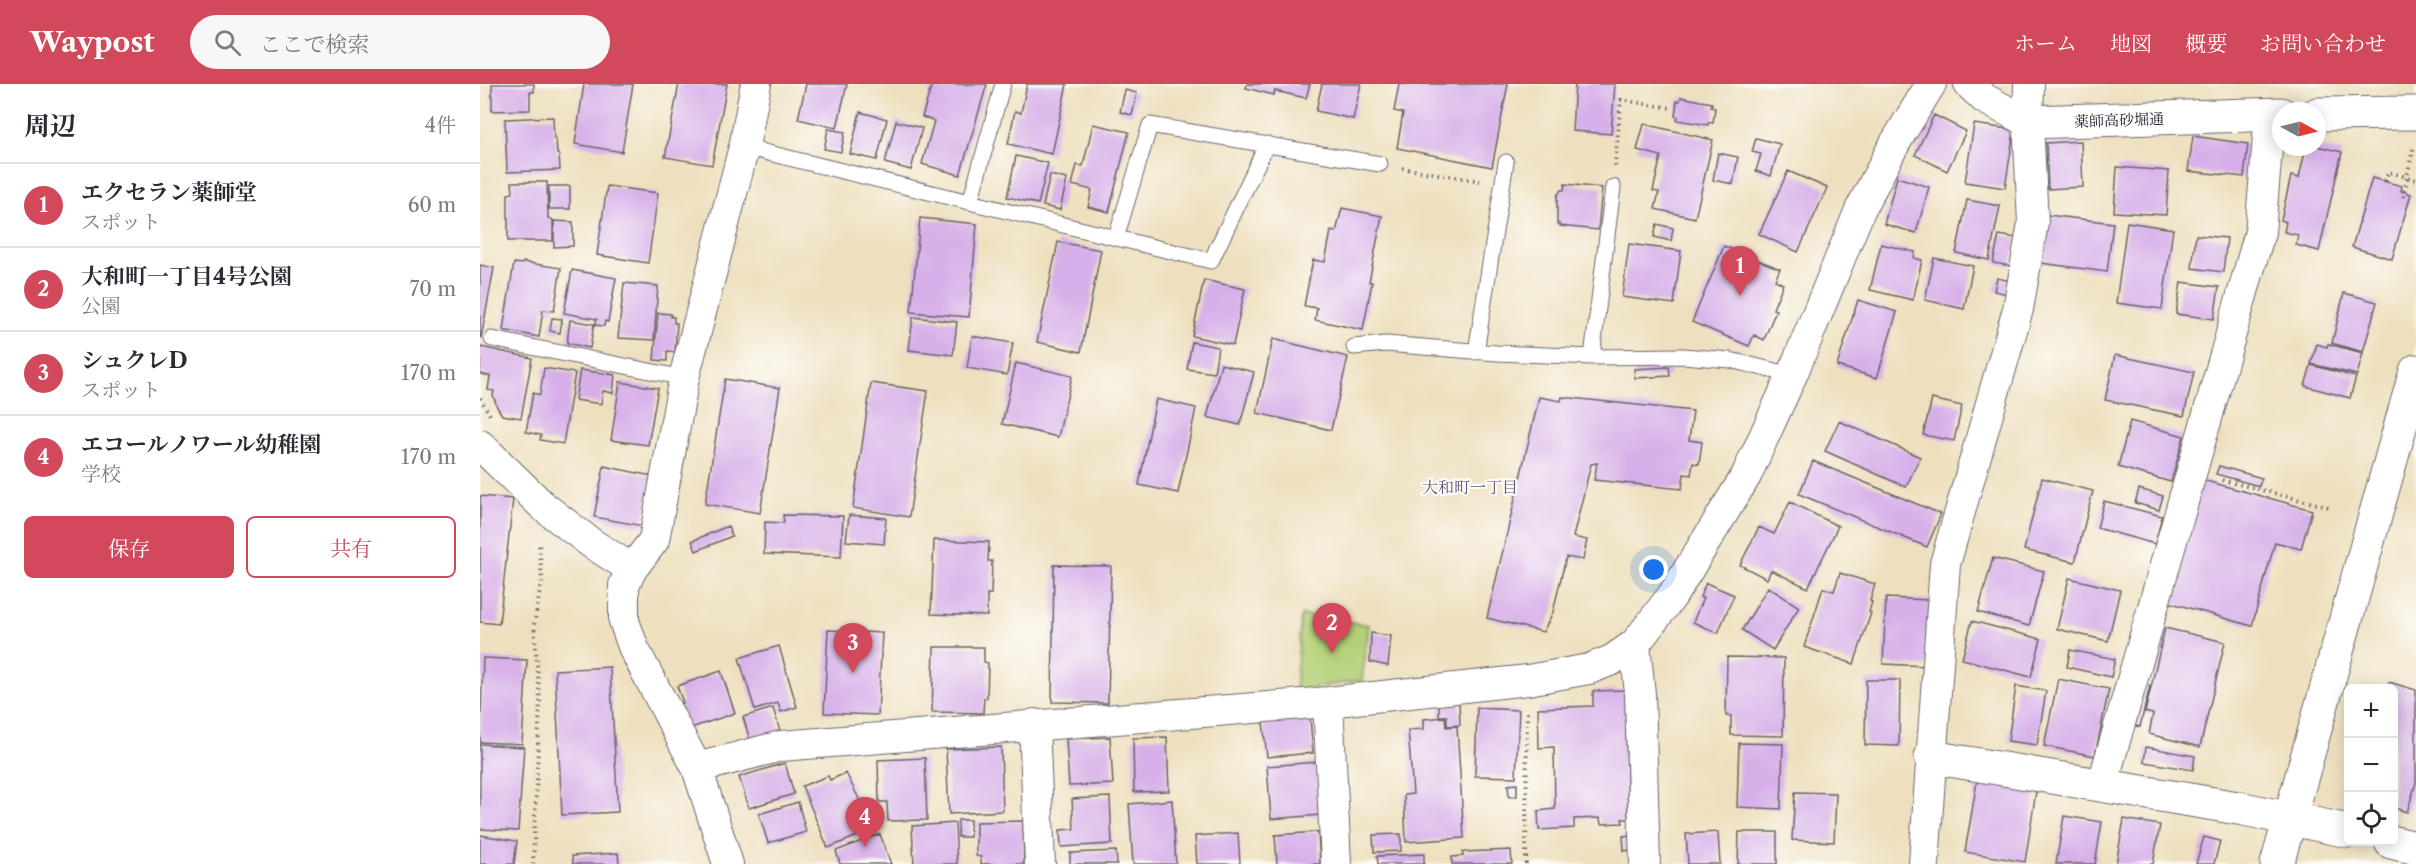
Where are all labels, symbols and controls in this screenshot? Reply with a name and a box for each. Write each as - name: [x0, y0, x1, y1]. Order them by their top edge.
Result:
- search box: [190, 15, 610, 69]
- text: Waypost: [30, 25, 154, 59]
- icon: search: [211, 26, 244, 59]
- text: ここで検索: [259, 31, 370, 58]
- text: ホーム: [2014, 31, 2077, 56]
- text: 地図: [2110, 31, 2152, 56]
- text: 概要: [2185, 31, 2227, 56]
- text: お問い合わせ: [2260, 31, 2386, 56]
- north arrow: [2272, 102, 2326, 156]
- street label: 薬師高砂堀通: [2074, 109, 2164, 131]
- text: 周辺: [24, 110, 76, 142]
- text: 4件: [424, 113, 456, 137]
- text: エクセラン薬師堂: [81, 179, 257, 206]
- text: 1: [39, 193, 48, 217]
- text: 60 m: [408, 193, 456, 217]
- text: スポット: [81, 210, 161, 234]
- pin: 1: [1720, 246, 1760, 296]
- text: 大和町一丁目4号公園: [81, 263, 292, 290]
- text: 2: [38, 277, 49, 301]
- text: 70 m: [410, 277, 456, 301]
- text: 公園: [81, 294, 121, 318]
- text: シュクレD: [81, 347, 188, 374]
- text: 3: [38, 361, 49, 385]
- text: 170 m: [401, 361, 456, 385]
- text: スポット: [81, 378, 161, 402]
- text: エコールノワール幼稚園: [81, 431, 321, 458]
- text: 4: [38, 445, 49, 469]
- text: 170 m: [401, 445, 456, 469]
- text: 学校: [81, 462, 121, 486]
- district label: 大和町一丁目: [1422, 477, 1518, 497]
- button: 保存: [24, 516, 234, 578]
- button: 共有: [246, 516, 456, 578]
- your location: [1639, 555, 1668, 584]
- pin: 2: [1312, 604, 1352, 653]
- pin: 3: [834, 624, 872, 673]
- map controls: [2344, 684, 2398, 846]
- button: +: [2344, 684, 2398, 738]
- button: −: [2344, 738, 2398, 792]
- button: locate: [2344, 792, 2398, 846]
- pin: 4: [846, 798, 884, 847]

